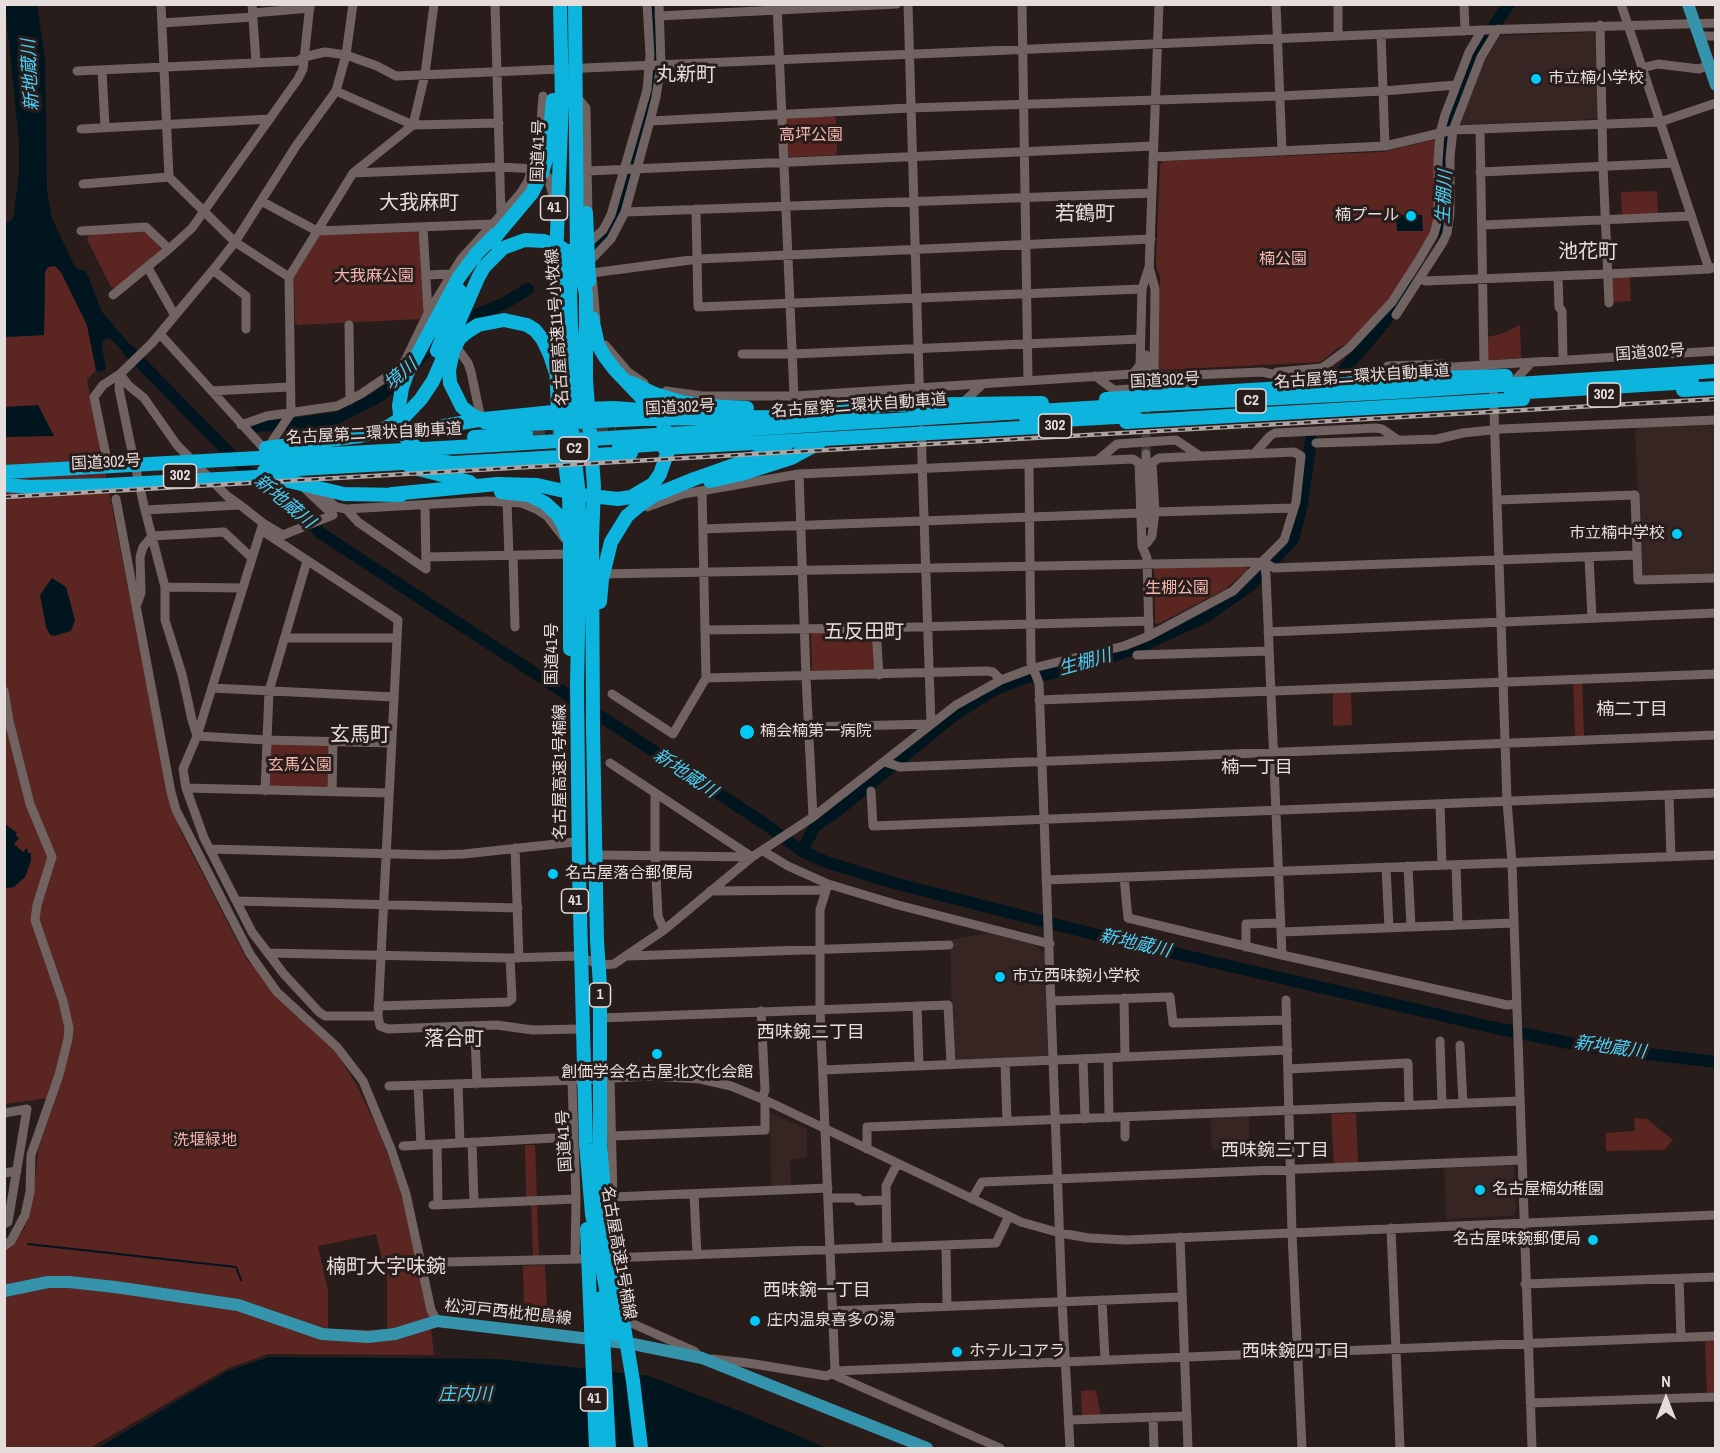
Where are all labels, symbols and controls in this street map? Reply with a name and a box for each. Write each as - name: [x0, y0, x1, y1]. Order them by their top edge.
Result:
- water label: 新地蔵川: [18, 38, 44, 112]
- district label: 丸新町: [656, 64, 716, 88]
- place label: 市立楠小学校: [1548, 69, 1644, 89]
- marker: 市立楠小学校: [1529, 72, 1543, 86]
- street label: 国道41号: [528, 119, 550, 183]
- park label: 高坪公園: [779, 126, 843, 146]
- water label: 生棚川: [1433, 169, 1457, 225]
- district label: 大我麻町: [379, 192, 459, 216]
- road number: 41: [540, 196, 568, 220]
- district label: 若鶴町: [1055, 203, 1115, 227]
- place label: 楠プール: [1335, 206, 1399, 226]
- marker: 楠プール: [1404, 209, 1418, 223]
- district label: 池花町: [1558, 241, 1618, 265]
- street label: 名古屋高速11号小牧線: [543, 248, 573, 406]
- park label: 楠公園: [1259, 250, 1307, 270]
- park label: 大我麻公園: [334, 267, 414, 287]
- street label: 国道302号: [1614, 341, 1686, 365]
- water label: 境川: [380, 355, 422, 395]
- street label: 名古屋第二環状自動車道: [1274, 361, 1450, 393]
- street label: 国道302号: [1130, 370, 1200, 392]
- road number: 302: [1588, 383, 1620, 407]
- road number: C2: [1236, 389, 1266, 413]
- street label: 名古屋第二環状自動車道: [771, 390, 947, 422]
- street label: 国道302号: [645, 397, 715, 419]
- road number: 302: [1038, 414, 1072, 438]
- street label: 名古屋第二環状自動車道: [286, 420, 462, 448]
- road number: C2: [559, 437, 589, 461]
- street label: 国道302号: [71, 452, 141, 474]
- road number: 302: [164, 464, 196, 488]
- water label: 新地蔵川: [249, 471, 319, 533]
- place label: 市立楠中学校: [1569, 524, 1665, 544]
- marker: 市立楠中学校: [1670, 527, 1684, 541]
- park label: 生棚公園: [1145, 579, 1209, 599]
- district label: 五反田町: [824, 621, 904, 645]
- street label: 国道41号: [543, 623, 563, 685]
- water label: 生棚川: [1056, 645, 1114, 681]
- district label: 楠二丁目: [1596, 699, 1668, 721]
- street label: 名古屋高速1号楠線: [551, 704, 571, 840]
- place label: 楠会楠第一病院: [760, 722, 872, 742]
- marker: 楠会楠第一病院: [738, 723, 756, 741]
- district label: 玄馬町: [330, 724, 390, 748]
- water label: 新地蔵川: [649, 745, 721, 803]
- park label: 玄馬公園: [268, 756, 332, 776]
- district label: 楠一丁目: [1221, 757, 1293, 779]
- place label: 名古屋落合郵便局: [565, 864, 693, 884]
- marker: 名古屋落合郵便局: [546, 867, 560, 881]
- road number: 41: [562, 889, 588, 913]
- water label: 新地蔵川: [1097, 925, 1173, 963]
- place label: 市立西味鋺小学校: [1012, 967, 1140, 987]
- marker: 市立西味鋺小学校: [993, 970, 1007, 984]
- road number: 1: [590, 983, 610, 1007]
- district label: 西味鋺二丁目: [757, 1022, 865, 1044]
- district label: 落合町: [424, 1028, 484, 1052]
- water label: 新地蔵川: [1573, 1032, 1647, 1064]
- marker: 創価学会名古屋北文化会館: [650, 1047, 664, 1061]
- place label: 創価学会名古屋北文化会館: [561, 1063, 753, 1083]
- street label: 国道41号: [554, 1109, 576, 1173]
- park label: 洗堰緑地: [173, 1131, 237, 1151]
- district label: 西味鋺三丁目: [1221, 1140, 1329, 1162]
- place label: 名古屋楠幼稚園: [1492, 1180, 1604, 1200]
- marker: 名古屋楠幼稚園: [1473, 1183, 1487, 1197]
- street label: 名古屋高速1号楠線: [597, 1185, 639, 1321]
- place label: 名古屋味鋺郵便局: [1453, 1230, 1581, 1250]
- marker: 名古屋味鋺郵便局: [1586, 1233, 1600, 1247]
- district label: 楠町大字味鋺: [326, 1256, 446, 1280]
- district label: 西味鋺一丁目: [763, 1280, 871, 1302]
- street label: 松河戸西枇杷島線: [443, 1297, 573, 1329]
- place label: 庄内温泉喜多の湯: [767, 1311, 895, 1331]
- marker: 庄内温泉喜多の湯: [748, 1314, 762, 1328]
- district label: 西味鋺四丁目: [1242, 1341, 1350, 1363]
- place label: ホテルコアラ: [969, 1342, 1065, 1362]
- marker: ホテルコアラ: [950, 1345, 964, 1359]
- north arrow: [1636, 1369, 1696, 1429]
- text: N: [1661, 1370, 1671, 1392]
- water label: 庄内川: [438, 1384, 492, 1406]
- road number: 41: [580, 1387, 608, 1411]

